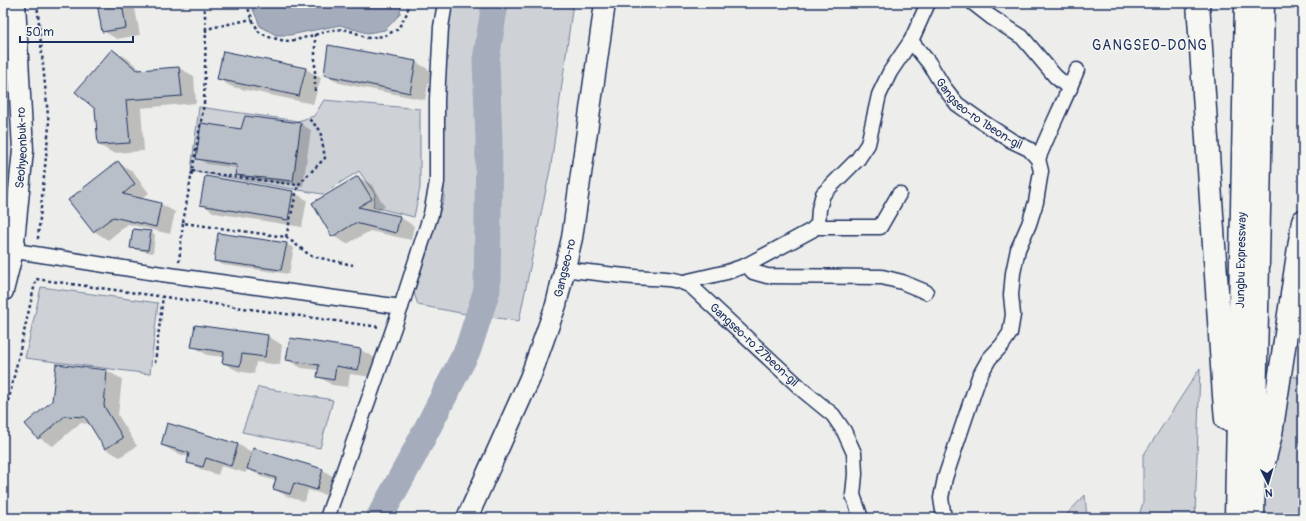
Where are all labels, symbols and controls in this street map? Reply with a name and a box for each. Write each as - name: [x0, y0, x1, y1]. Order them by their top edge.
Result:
- scale bar: [20, 18, 133, 44]
- text: 50 m: [26, 25, 54, 40]
- district label: GANGSEO-DONG: [1092, 37, 1208, 54]
- street label: Gangseo-ro 1beon-gil: [932, 75, 1025, 152]
- street label: Seohyeonbuk-ro: [12, 106, 31, 189]
- street label: Jungbu Expressway: [1233, 212, 1249, 308]
- street label: Gangseo-ro: [551, 237, 579, 299]
- street label: Gangseo-ro 27beon-gil: [707, 300, 802, 390]
- north arrow: [1248, 463, 1288, 503]
- text: N: [1264, 486, 1273, 499]

